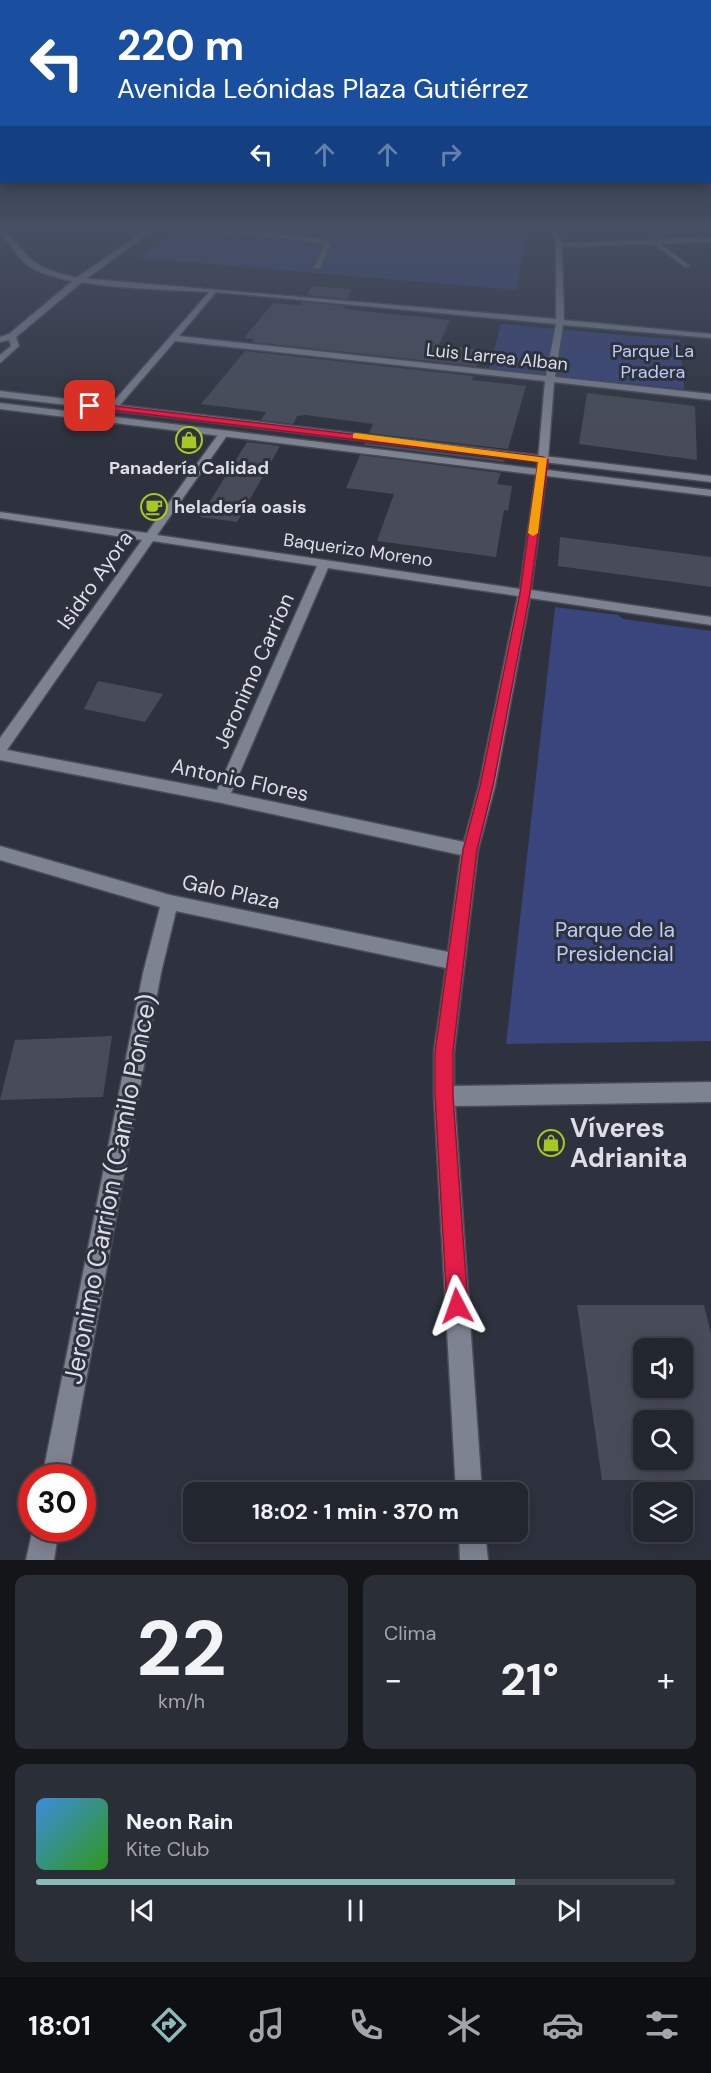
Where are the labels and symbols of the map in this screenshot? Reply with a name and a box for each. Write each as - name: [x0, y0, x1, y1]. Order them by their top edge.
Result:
- street label: Luis Larrea Alban: [425, 338, 569, 376]
- park label: Parque La Pradera: [612, 339, 694, 384]
- pin: [64, 380, 115, 431]
- shop icon: Panadería Calidad: [174, 425, 204, 455]
- place label: Panadería Calidad: [109, 456, 269, 480]
- cafe icon: heladería oasis: [139, 492, 169, 522]
- place label: heladería oasis: [174, 495, 307, 519]
- street label: Isidro Ayora: [51, 525, 139, 635]
- street label: Baquerizo Moreno: [282, 528, 434, 572]
- street label: Jeronimo Carrion: [207, 589, 301, 753]
- street label: Antonio Flores: [169, 752, 311, 808]
- street label: Galo Plaza: [179, 868, 283, 916]
- park label: Parque de la Presidencial: [555, 916, 675, 968]
- street label: Jeronimo Carrion (Camilo Ponce): [55, 991, 165, 1387]
- place label: Víveres Adrianita: [570, 1111, 688, 1175]
- shop icon: Víveres Adrianita: [536, 1128, 566, 1158]
- position arrow: [425, 1274, 489, 1338]
- speed limit sign: 30: [18, 1464, 96, 1542]

